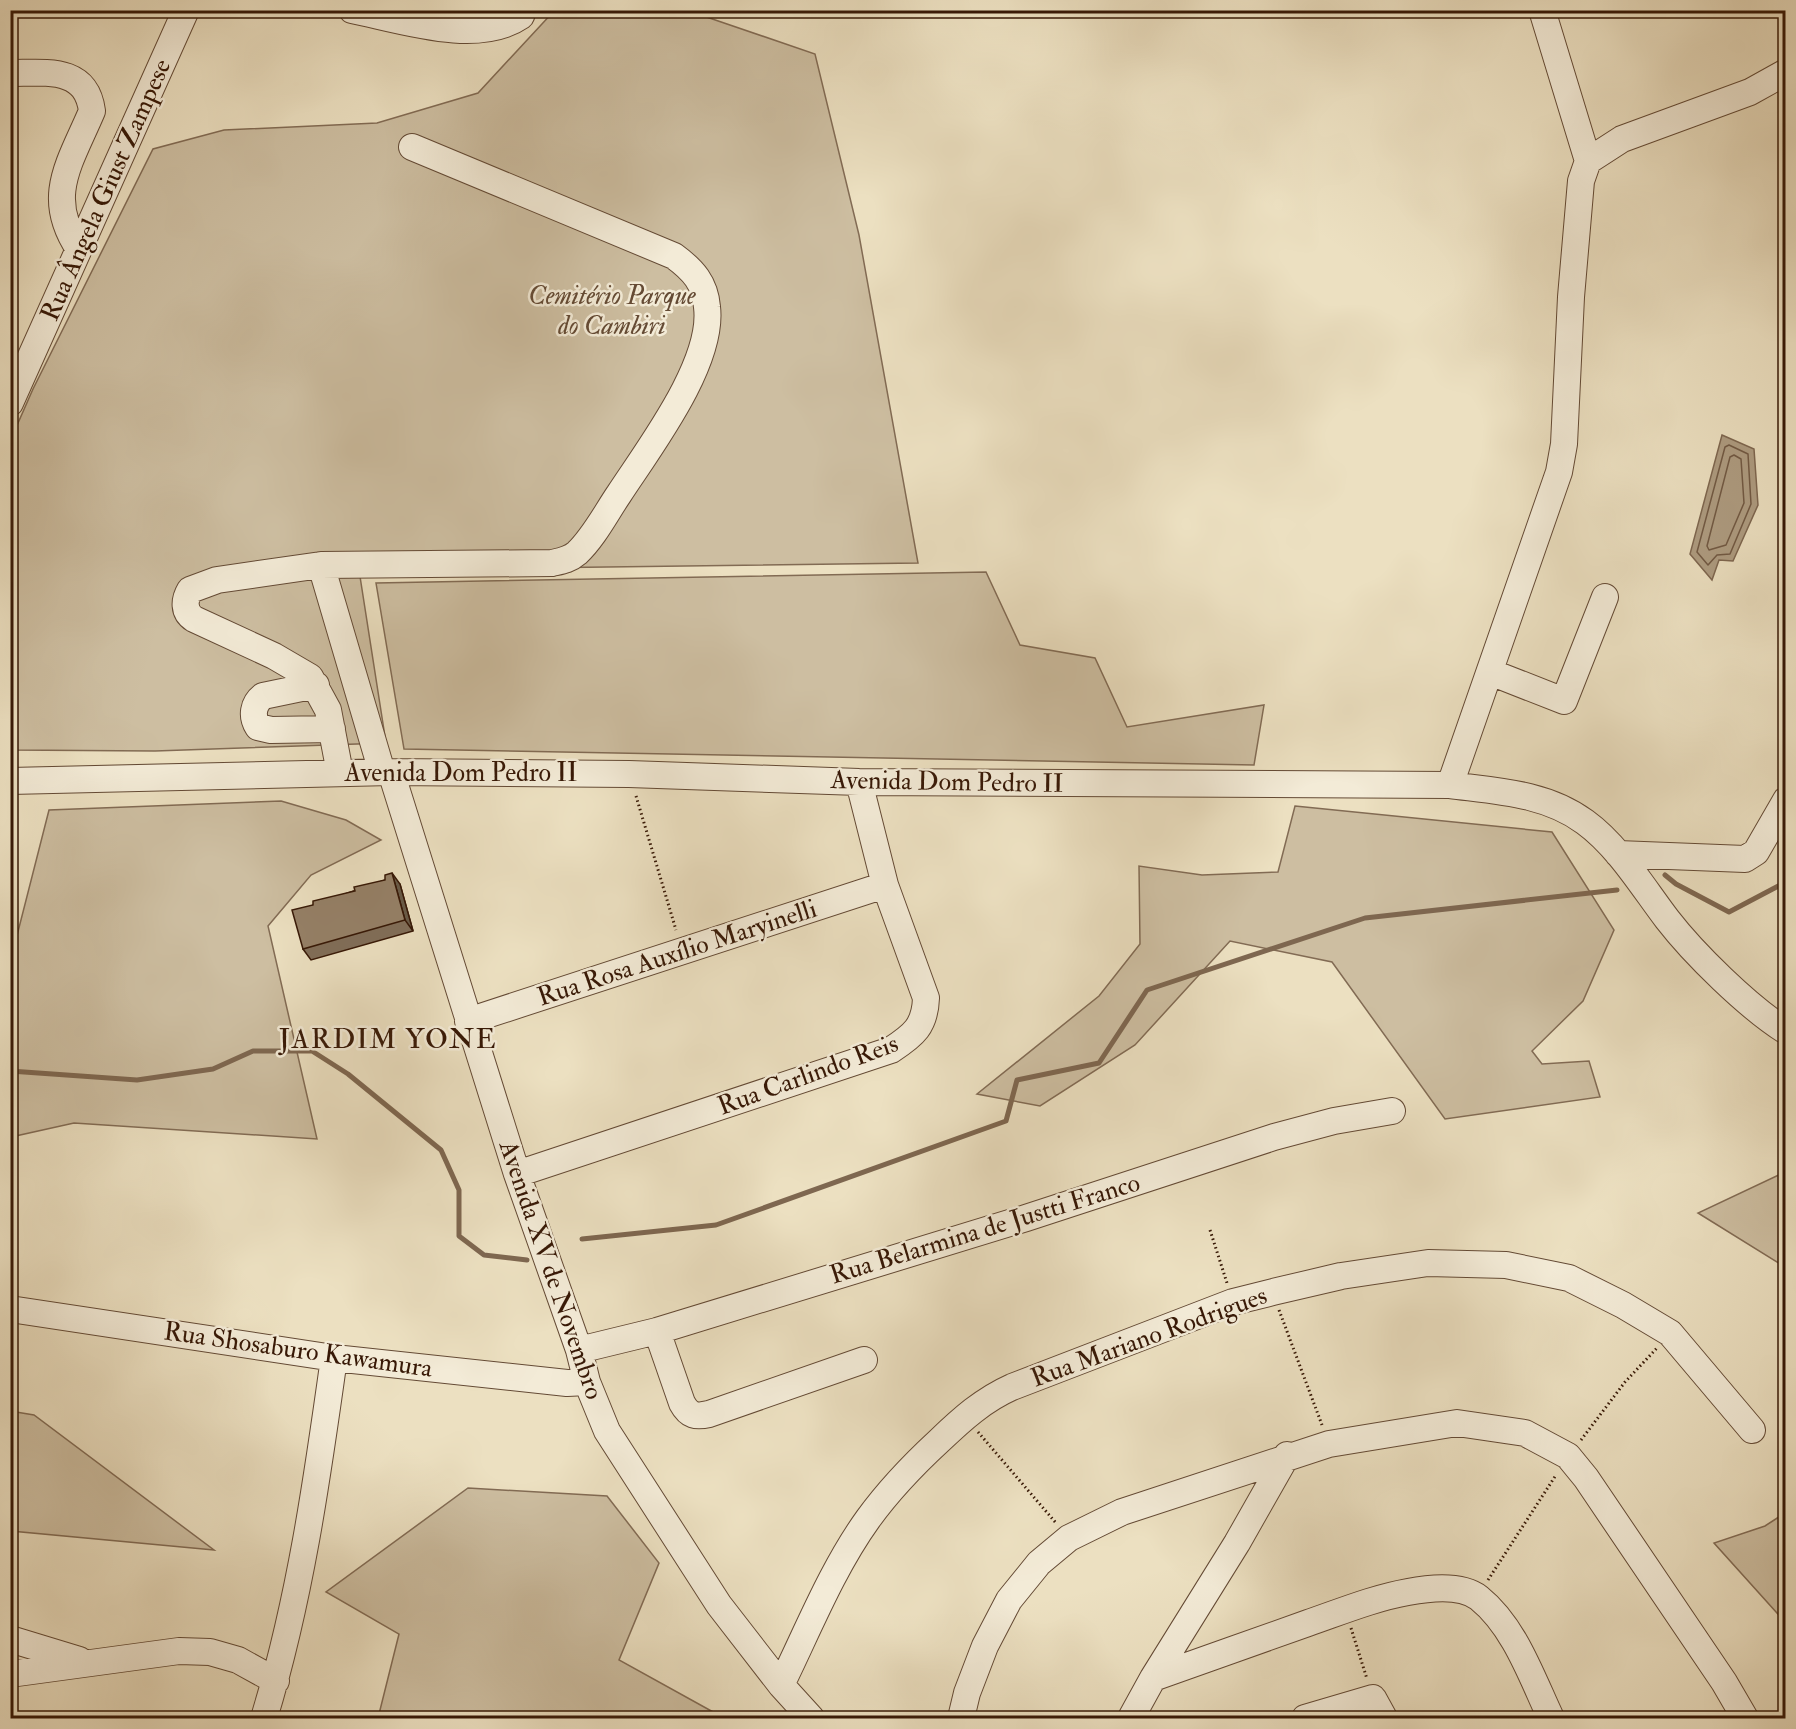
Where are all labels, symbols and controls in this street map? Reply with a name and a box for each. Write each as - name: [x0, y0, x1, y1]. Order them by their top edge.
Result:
- street label: Rua Ângela Giust Zampese: [32, 53, 179, 326]
- park label: Cemitério Parque do Cambiri: [528, 280, 696, 342]
- street label: Avenida Dom Pedro II: [344, 757, 578, 789]
- street label: Avenida Dom Pedro II: [829, 764, 1064, 800]
- street label: Rua Rosa Auxílio Maryinelli: [533, 893, 821, 1013]
- district label: JARDIM YONE: [278, 1022, 497, 1057]
- street label: Rua Carlindo Reis: [713, 1027, 903, 1123]
- street label: Avenida XV de Novembro: [491, 1135, 610, 1404]
- street label: Rua Belarmina de Justti Franco: [826, 1167, 1144, 1291]
- street label: Rua Mariano Rodrigues: [1027, 1279, 1271, 1395]
- street label: Rua Shosaburo Kawamura: [162, 1315, 435, 1385]

